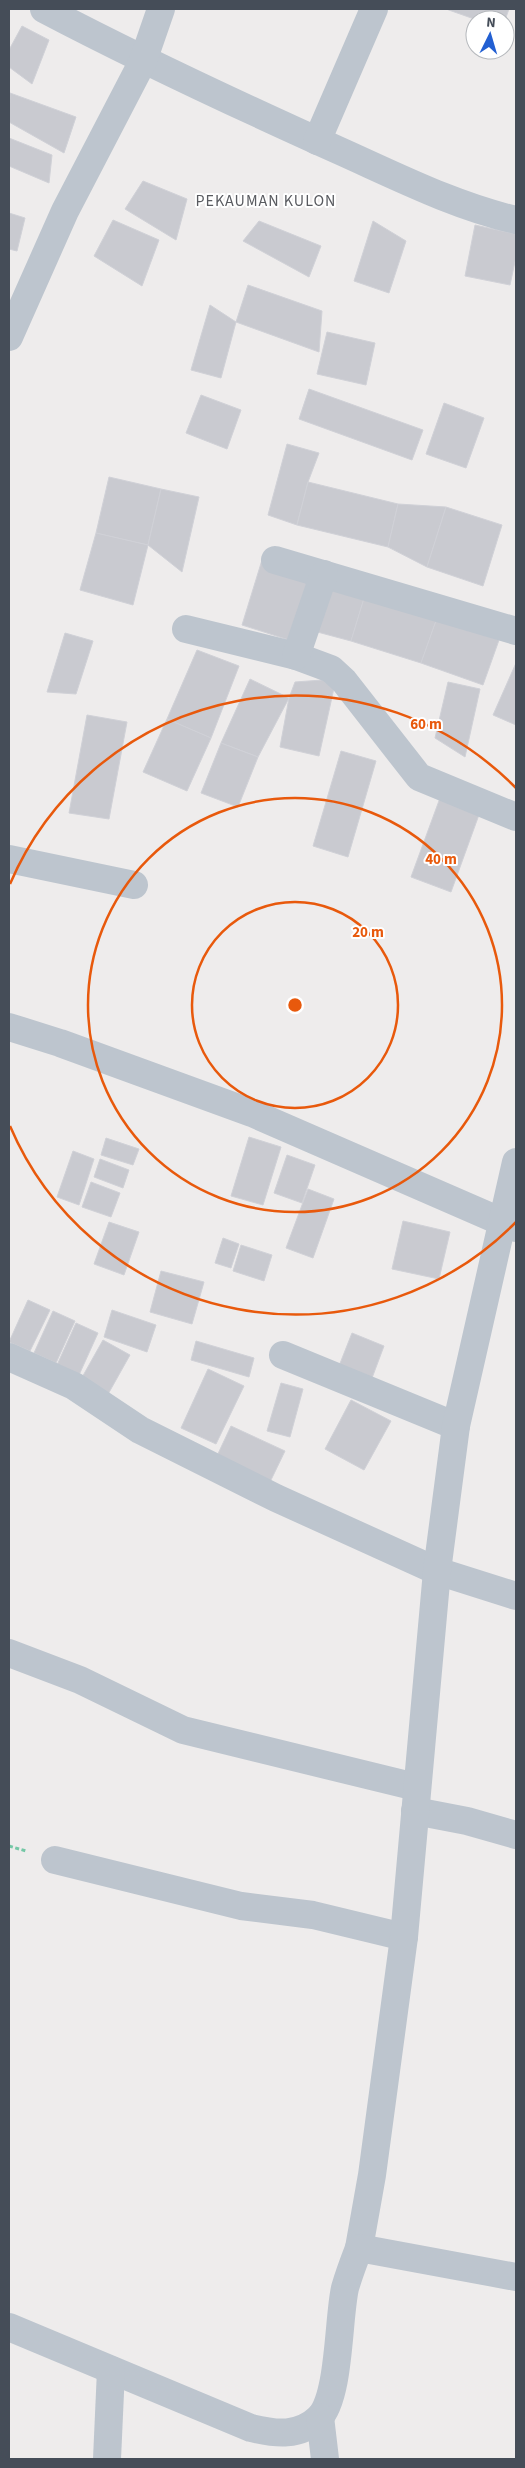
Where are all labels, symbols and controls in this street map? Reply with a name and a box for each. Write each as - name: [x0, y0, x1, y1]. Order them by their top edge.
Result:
- north arrow: [465, 10, 515, 60]
- text: N: [486, 13, 497, 33]
- district label: PEKAUMAN KULON: [196, 190, 336, 212]
- text: 60 m: [410, 714, 442, 735]
- text: 40 m: [425, 849, 457, 870]
- text: 20 m: [352, 922, 384, 943]
- centre of rings: [286, 996, 304, 1014]

